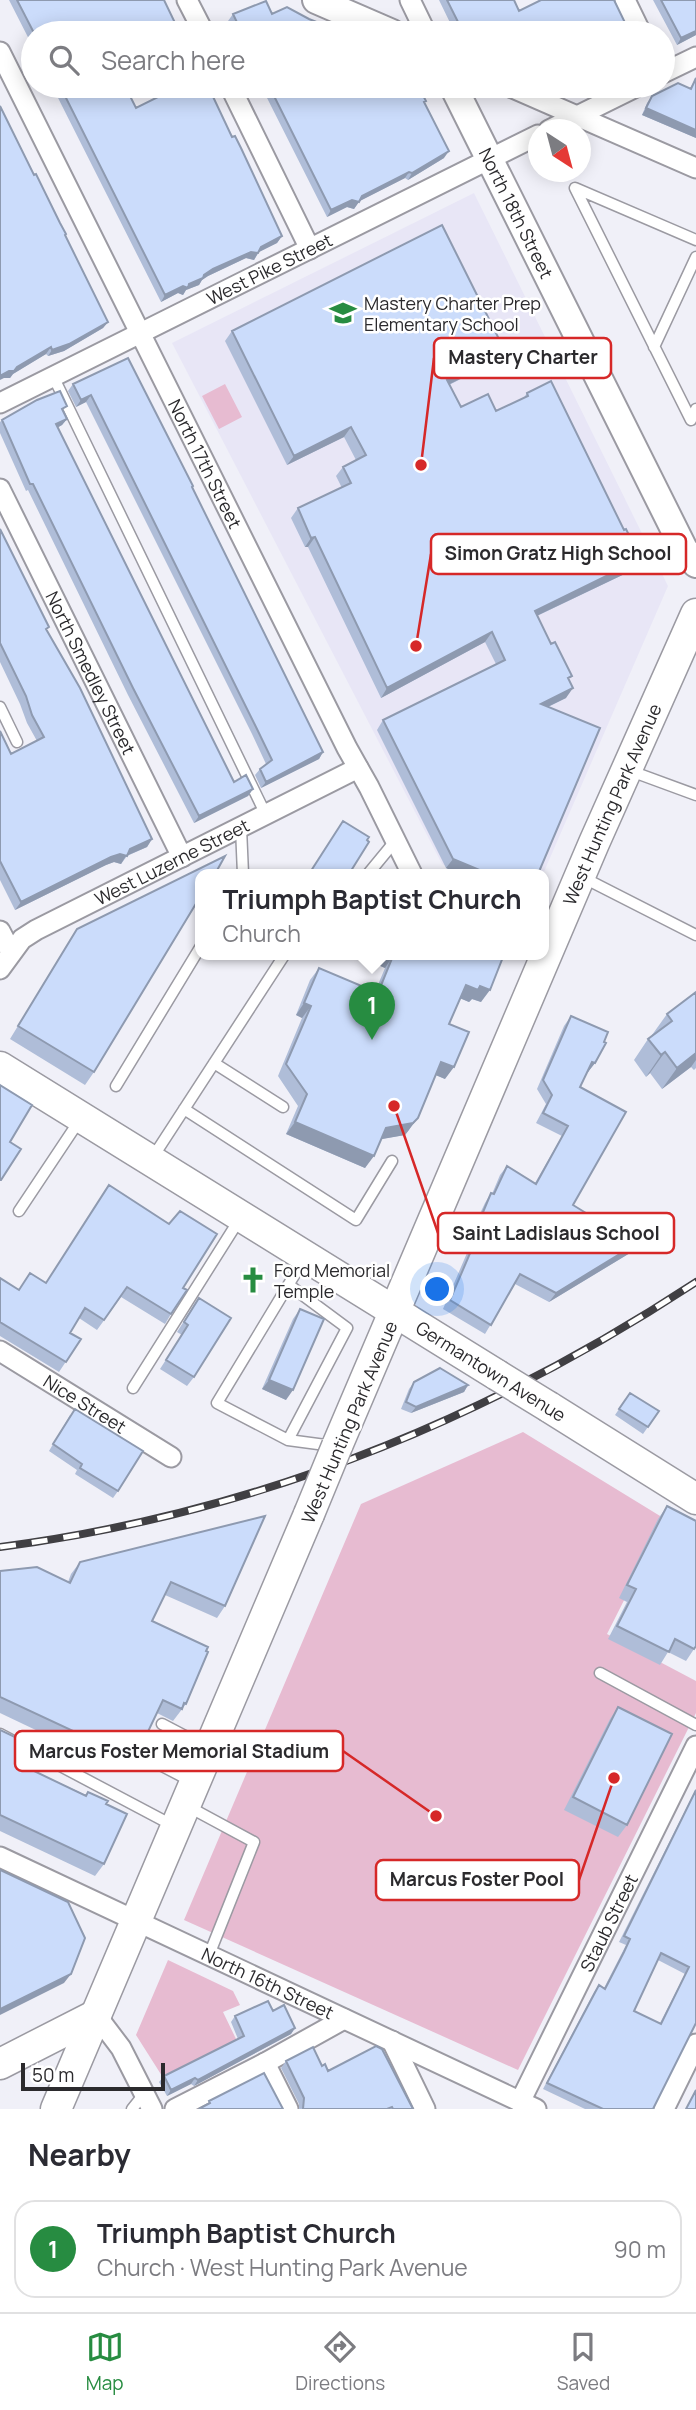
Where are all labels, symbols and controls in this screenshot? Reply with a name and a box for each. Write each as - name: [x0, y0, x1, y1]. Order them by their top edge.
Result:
- search box: [21, 21, 675, 98]
- icon: search: [45, 41, 83, 79]
- text: Search here: [101, 42, 246, 78]
- north arrow: [528, 119, 591, 182]
- street label: North 18th Street: [474, 144, 559, 282]
- street label: West Pike Street: [203, 227, 336, 310]
- place label: Mastery Charter Prep Elementary School: [364, 291, 541, 336]
- school or university icon: Mastery Charter Prep Elementary School: [328, 298, 358, 328]
- callout: Mastery Charter: [434, 338, 611, 378]
- text: Mastery Charter: [448, 344, 598, 370]
- street label: North 17th Street: [163, 395, 248, 532]
- callout: Simon Gratz High School: [431, 534, 686, 574]
- text: Simon Gratz High School: [444, 540, 672, 566]
- street label: North Smedley Street: [40, 587, 141, 758]
- street label: West Hunting Park Avenue: [557, 700, 667, 909]
- street label: West Luzerne Street: [91, 813, 253, 911]
- popup: [195, 869, 549, 960]
- text: Triumph Baptist Church: [223, 881, 521, 917]
- text: Church: [223, 917, 301, 949]
- pin: 1: [349, 982, 395, 1040]
- callout: Saint Ladislaus School: [438, 1213, 674, 1253]
- text: Saint Ladislaus School: [452, 1220, 660, 1246]
- place label: Ford Memorial Temple: [274, 1258, 390, 1303]
- church icon: Ford Memorial Temple: [238, 1265, 268, 1295]
- your location: [420, 1272, 454, 1306]
- street label: Germantown Avenue: [411, 1315, 571, 1427]
- street label: West Hunting Park Avenue: [295, 1317, 403, 1527]
- street label: Nice Street: [39, 1369, 131, 1438]
- callout: Marcus Foster Memorial Stadium: [15, 1731, 343, 1771]
- text: Marcus Foster Memorial Stadium: [29, 1738, 329, 1764]
- callout: Marcus Foster Pool: [376, 1860, 579, 1900]
- text: Marcus Foster Pool: [390, 1866, 564, 1892]
- street label: Staub Street: [574, 1870, 643, 1976]
- street label: North 16th Street: [198, 1942, 338, 2024]
- scale bar: [21, 2060, 164, 2092]
- text: 50 m: [32, 2062, 74, 2088]
- text: Nearby: [28, 2134, 131, 2175]
- text: Triumph Baptist Church: [97, 2215, 396, 2251]
- text: 1: [48, 2233, 58, 2265]
- text: 90 m: [614, 2233, 666, 2265]
- text: Church · West Hunting Park Avenue: [97, 2251, 468, 2283]
- tab: Map: [86, 2328, 124, 2396]
- tab: Directions: [295, 2328, 385, 2396]
- tab: Saved: [557, 2328, 610, 2396]

